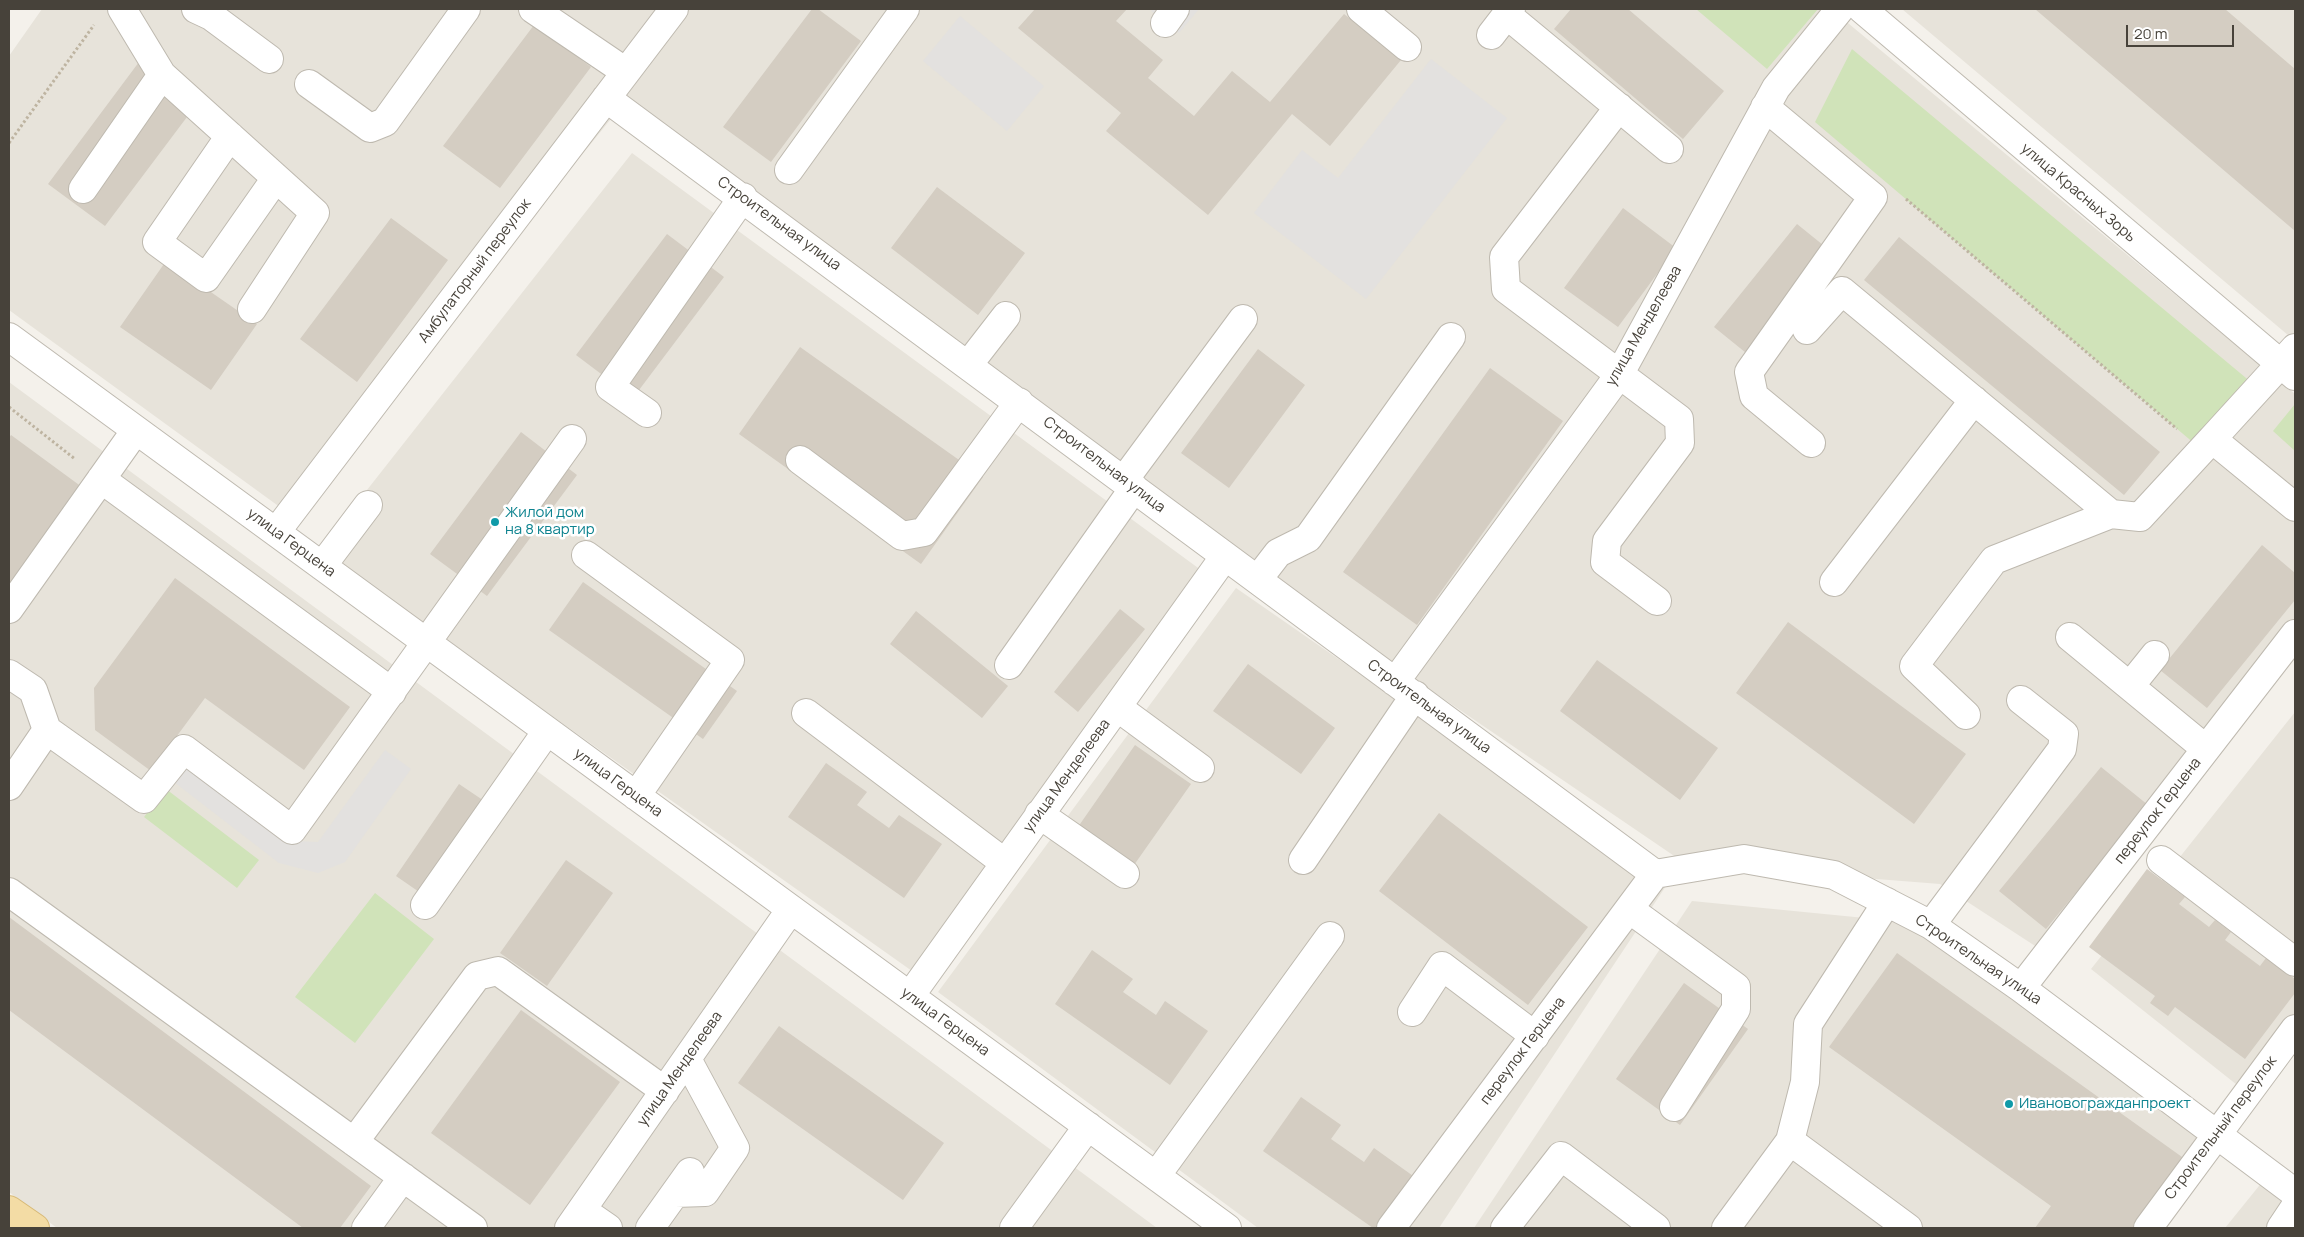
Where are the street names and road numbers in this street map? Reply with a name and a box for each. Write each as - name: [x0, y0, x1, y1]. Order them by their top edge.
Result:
- street label: улица Красных Зорь: [2017, 140, 2139, 246]
- street label: Строительная улица: [714, 173, 844, 275]
- street label: Амбулаторный переулок: [415, 195, 535, 347]
- street label: улица Менделеева: [1602, 263, 1686, 389]
- street label: Строительная улица: [1039, 413, 1169, 517]
- street label: улица Герцена: [243, 505, 339, 581]
- street label: Строительная улица: [1364, 656, 1494, 758]
- street label: улица Менделеева: [1020, 716, 1114, 836]
- street label: улица Герцена: [570, 745, 666, 821]
- street label: переулок Герцена: [2111, 754, 2205, 868]
- street label: Строительная улица: [1912, 911, 2044, 1009]
- street label: улица Герцена: [897, 984, 993, 1060]
- street label: переулок Герцена: [1477, 994, 1569, 1108]
- street label: улица Менделеева: [634, 1008, 726, 1130]
- street label: Строительный переулок: [2161, 1053, 2281, 1203]

